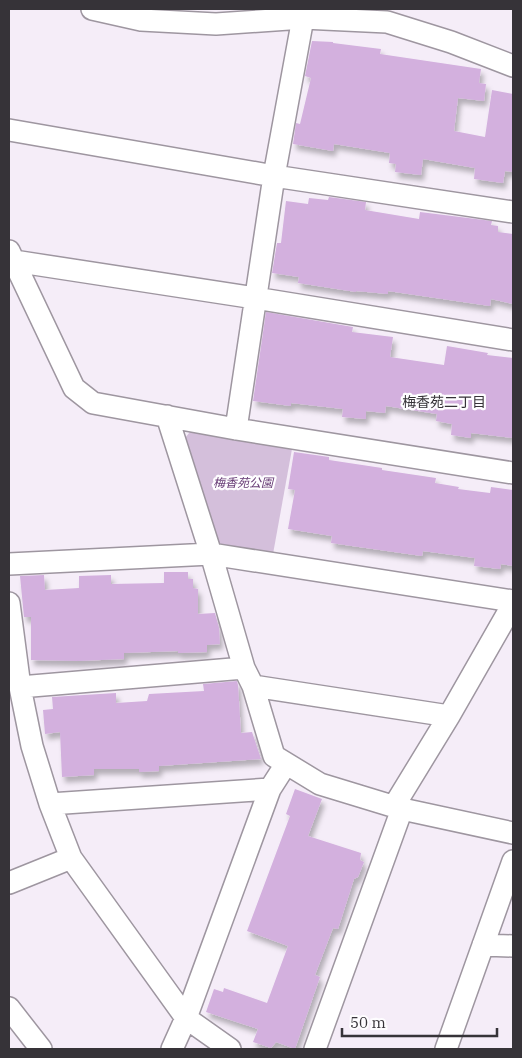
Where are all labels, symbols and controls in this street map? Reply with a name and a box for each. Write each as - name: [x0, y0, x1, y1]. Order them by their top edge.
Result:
- district label: 梅香苑二丁目: [402, 393, 486, 411]
- park label: 梅香苑公園: [213, 475, 275, 490]
- scale bar: [342, 1006, 497, 1038]
- text: 50 m: [350, 1013, 386, 1032]

